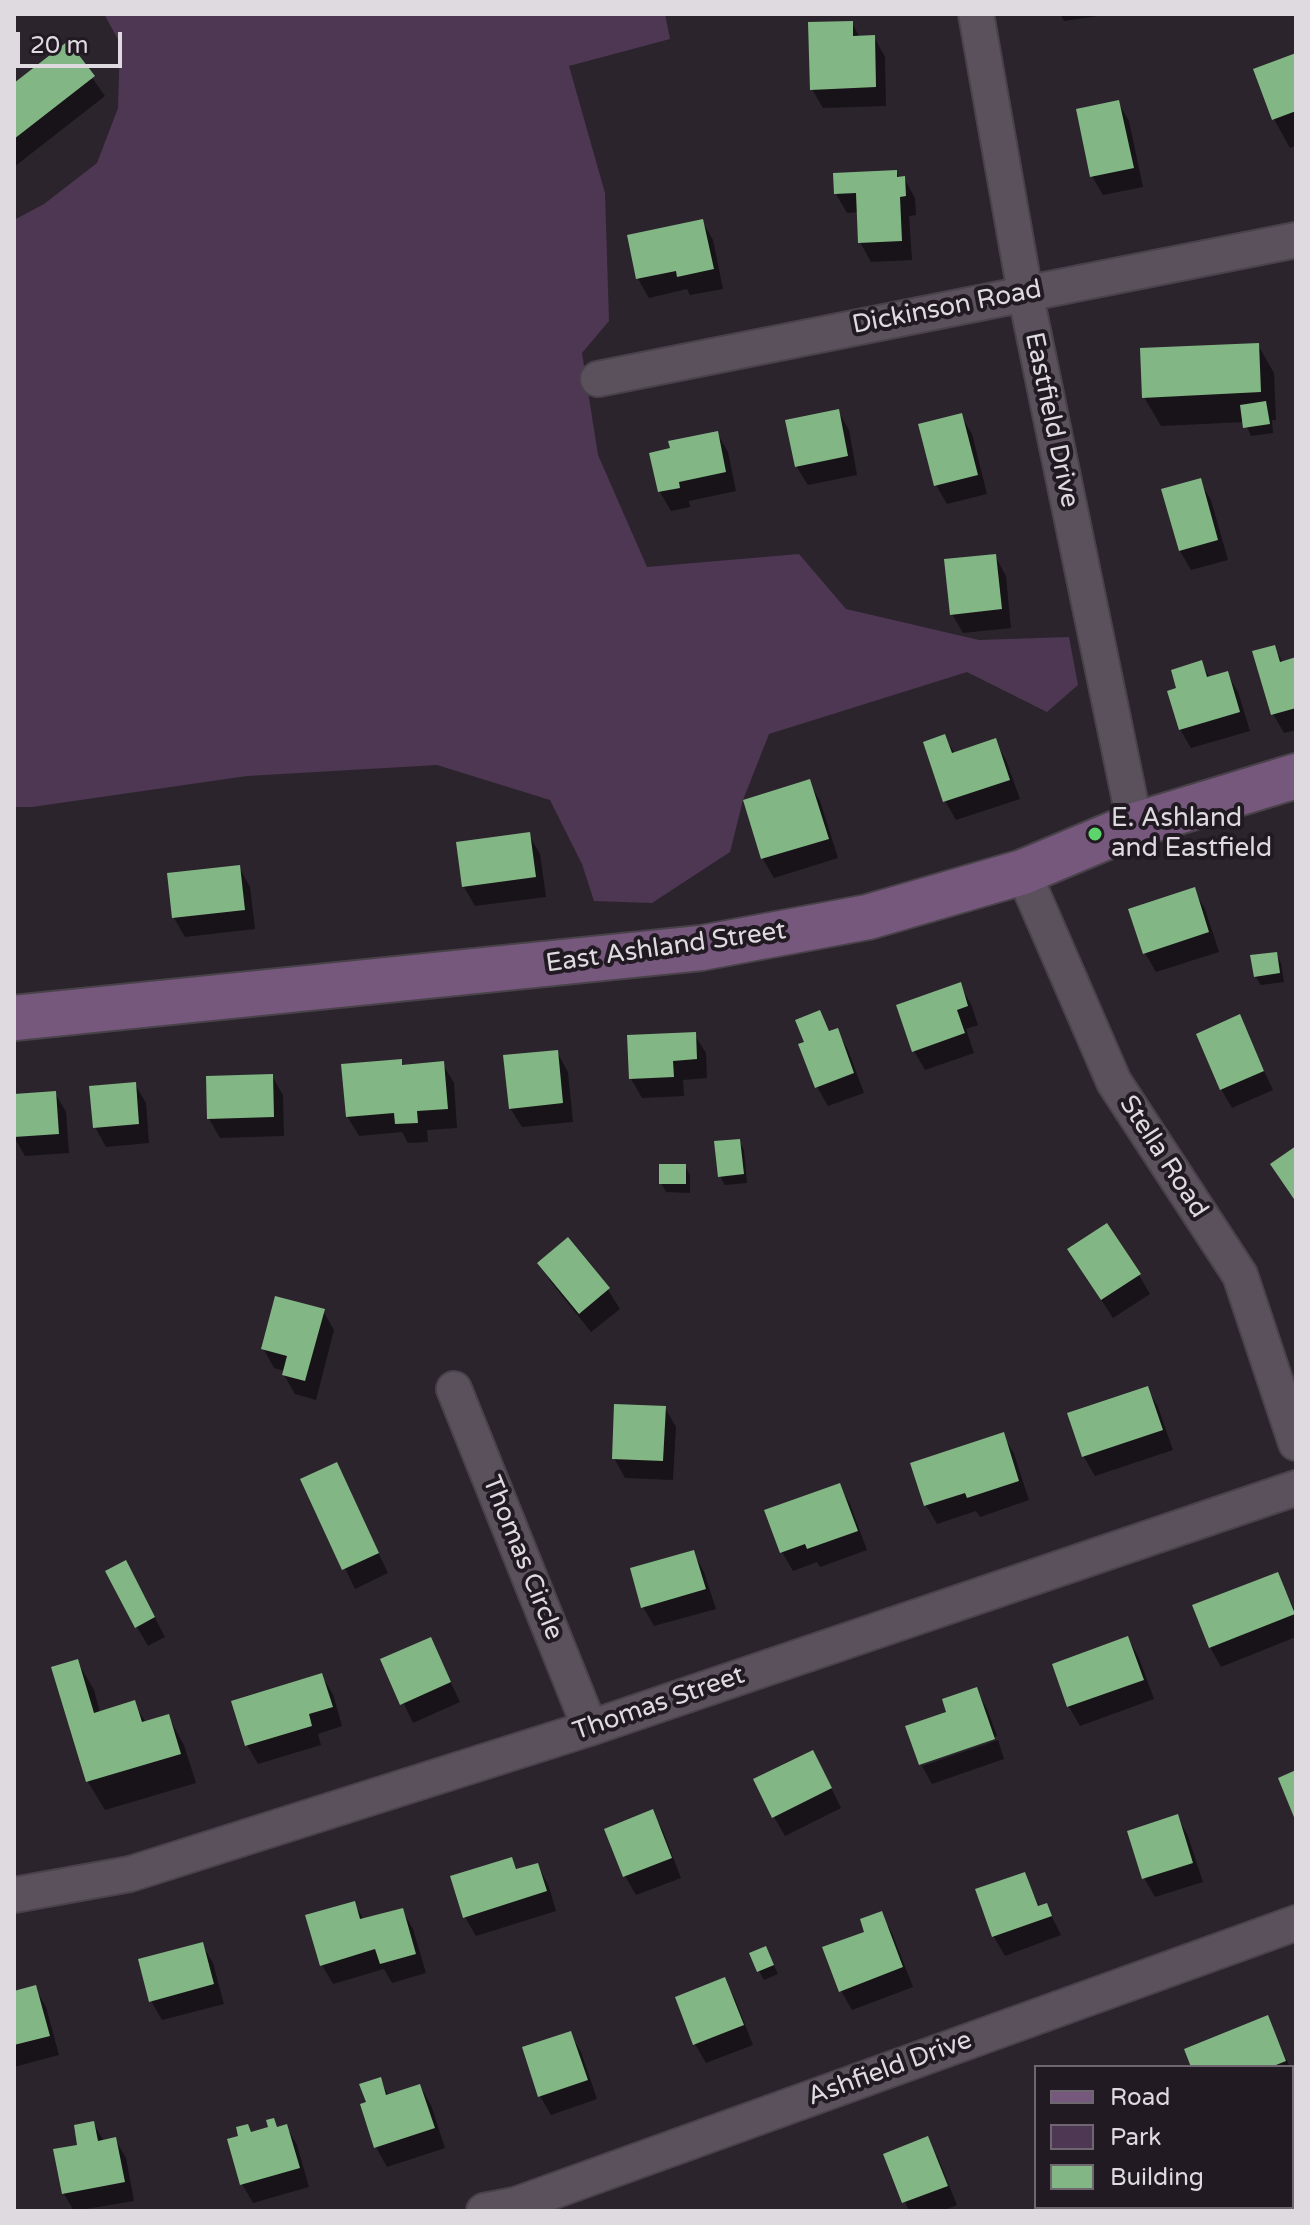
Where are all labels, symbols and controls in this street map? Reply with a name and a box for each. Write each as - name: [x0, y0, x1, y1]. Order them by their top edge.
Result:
- scale bar: [20, 16, 126, 66]
- text: 20 m: [30, 31, 88, 60]
- street label: Dickinson Road: [850, 274, 1044, 342]
- street label: Eastfield Drive: [1017, 330, 1085, 510]
- place label: E. Ashland and Eastfield: [1111, 803, 1272, 864]
- marker: E. Ashland and Eastfield: [1086, 825, 1104, 843]
- street label: East Ashland Street: [544, 916, 788, 980]
- street label: Stella Road: [1112, 1090, 1214, 1224]
- street label: Thomas Circle: [475, 1471, 569, 1645]
- street label: Thomas Street: [569, 1660, 749, 1748]
- street label: Ashfield Drive: [804, 2025, 976, 2113]
- legend: [1034, 2065, 1294, 2209]
- text: Road: [1110, 2083, 1170, 2112]
- text: Park: [1110, 2123, 1161, 2152]
- text: Building: [1110, 2163, 1204, 2192]

